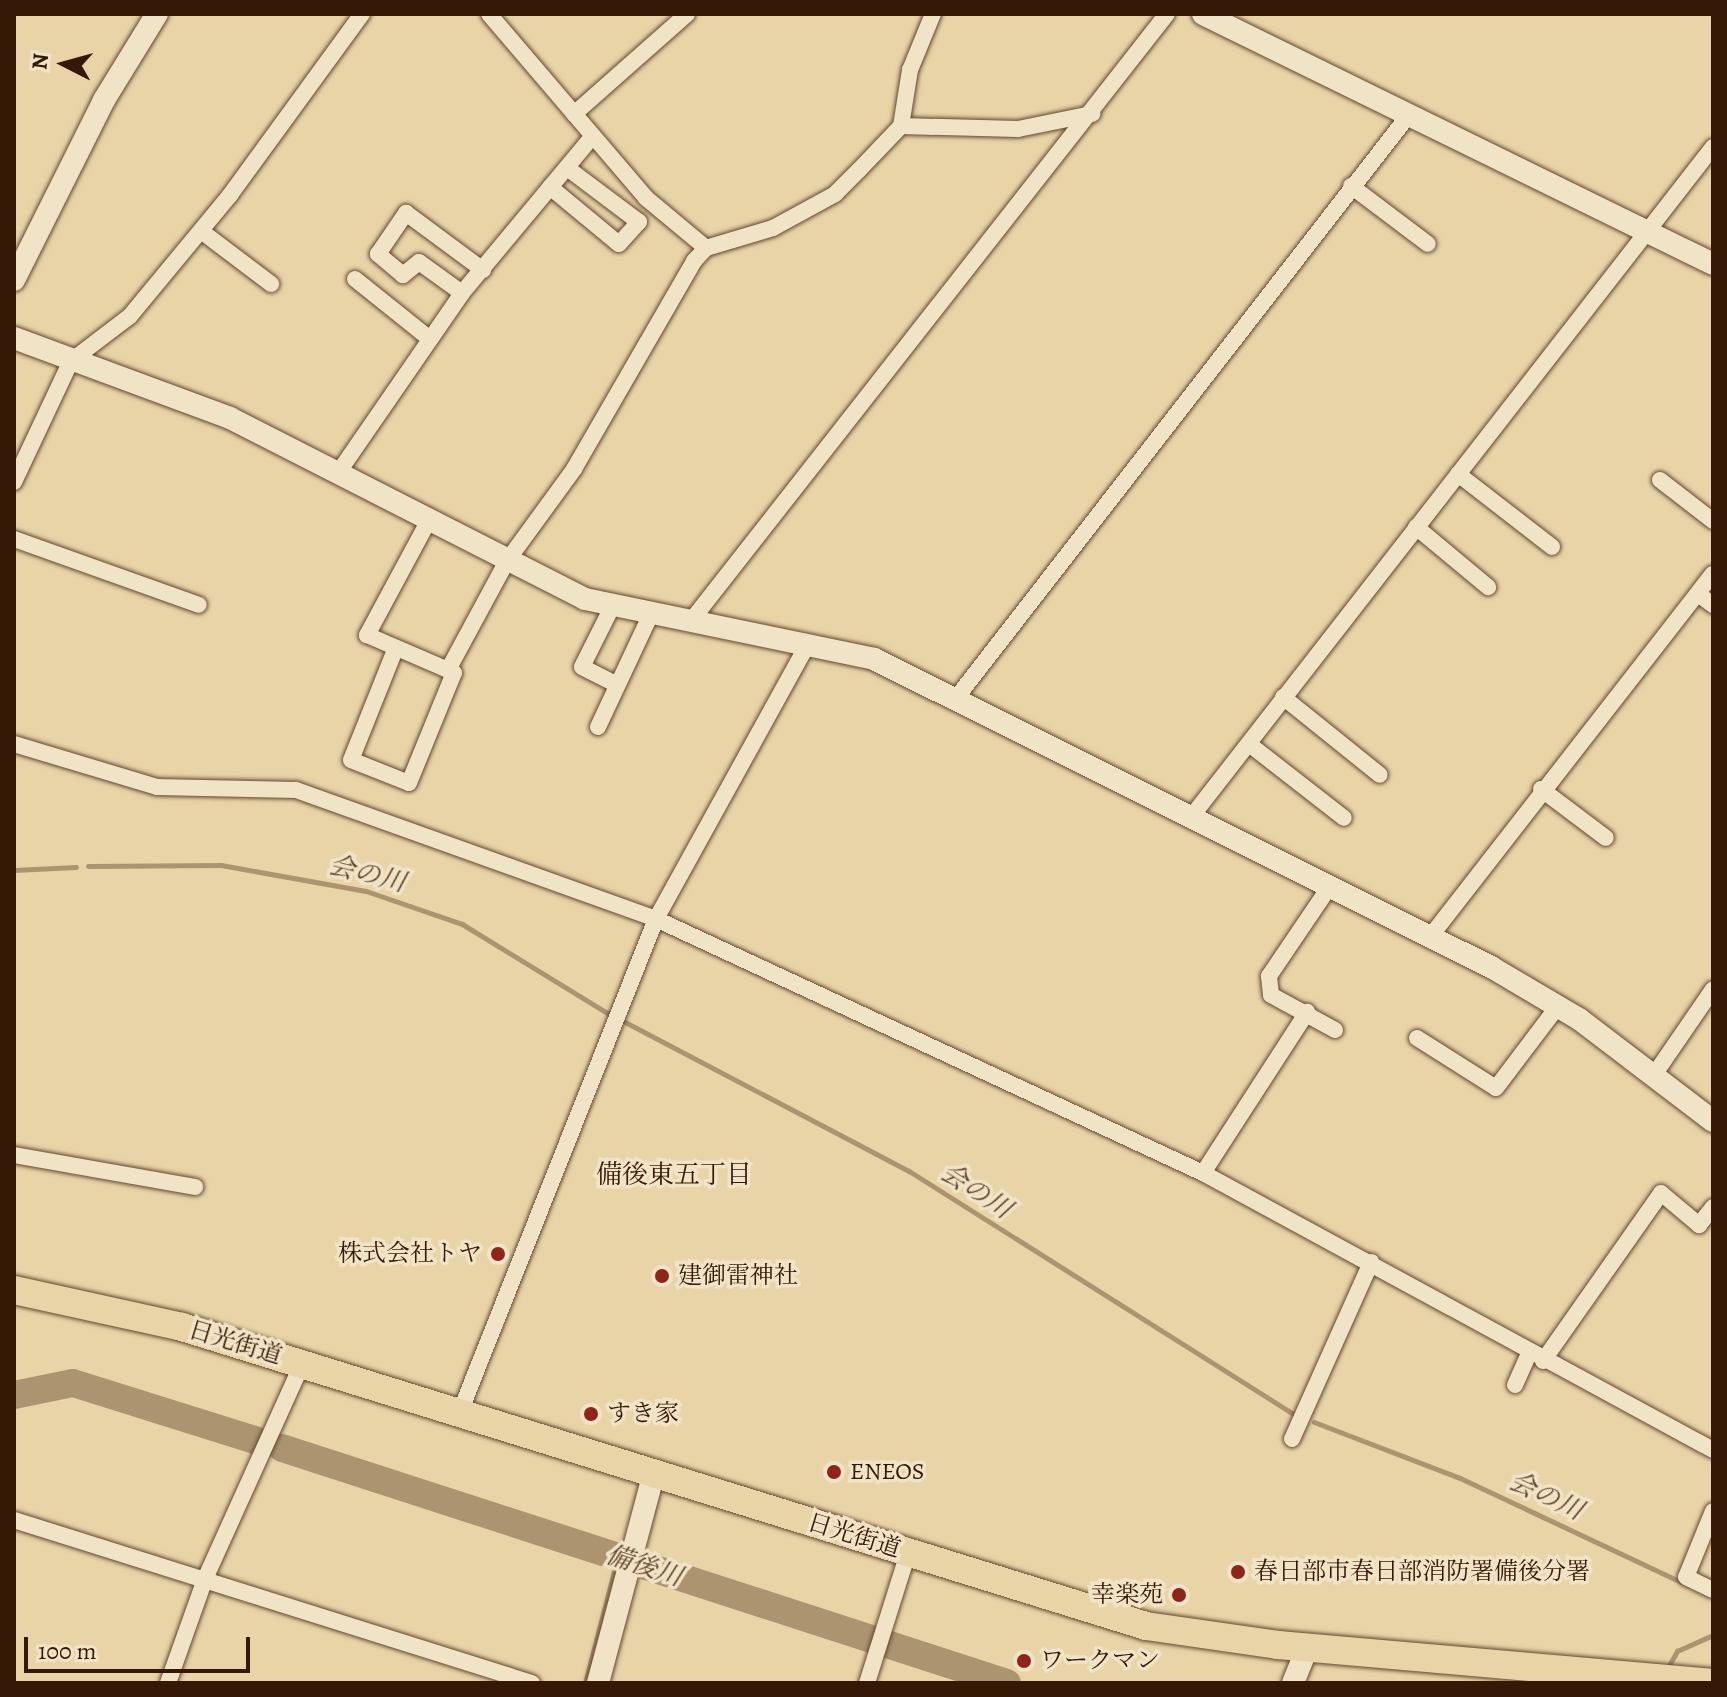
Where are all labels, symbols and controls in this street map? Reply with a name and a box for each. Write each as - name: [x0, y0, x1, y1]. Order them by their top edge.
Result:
- north arrow: [24, 24, 104, 104]
- text: N: [24, 52, 56, 71]
- water label: 会の川: [325, 849, 409, 899]
- water label: 会の川: [935, 1157, 1017, 1225]
- district label: 備後東五丁目: [596, 1159, 752, 1191]
- place label: 株式会社トヤ: [338, 1240, 482, 1268]
- marker: 株式会社トヤ: [489, 1245, 507, 1263]
- place label: 建御雷神社: [678, 1262, 798, 1290]
- marker: 建御雷神社: [653, 1267, 671, 1285]
- street label: 日光街道: [185, 1315, 285, 1371]
- place label: すき家: [607, 1400, 679, 1428]
- marker: すき家: [582, 1405, 600, 1423]
- place label: ENEOS: [850, 1458, 924, 1486]
- marker: ENEOS: [825, 1463, 843, 1481]
- water label: 会の川: [1504, 1465, 1588, 1527]
- street label: 日光街道: [804, 1508, 904, 1564]
- water label: 備後川: [602, 1539, 686, 1593]
- place label: 春日部市春日部消防署備後分署: [1254, 1558, 1590, 1586]
- marker: 春日部市春日部消防署備後分署: [1229, 1563, 1247, 1581]
- place label: 幸楽苑: [1091, 1581, 1163, 1609]
- marker: 幸楽苑: [1170, 1586, 1188, 1604]
- scale bar: [28, 1621, 254, 1671]
- text: 100 m: [38, 1635, 97, 1667]
- place label: ワークマン: [1040, 1647, 1160, 1675]
- marker: ワークマン: [1015, 1652, 1033, 1670]

